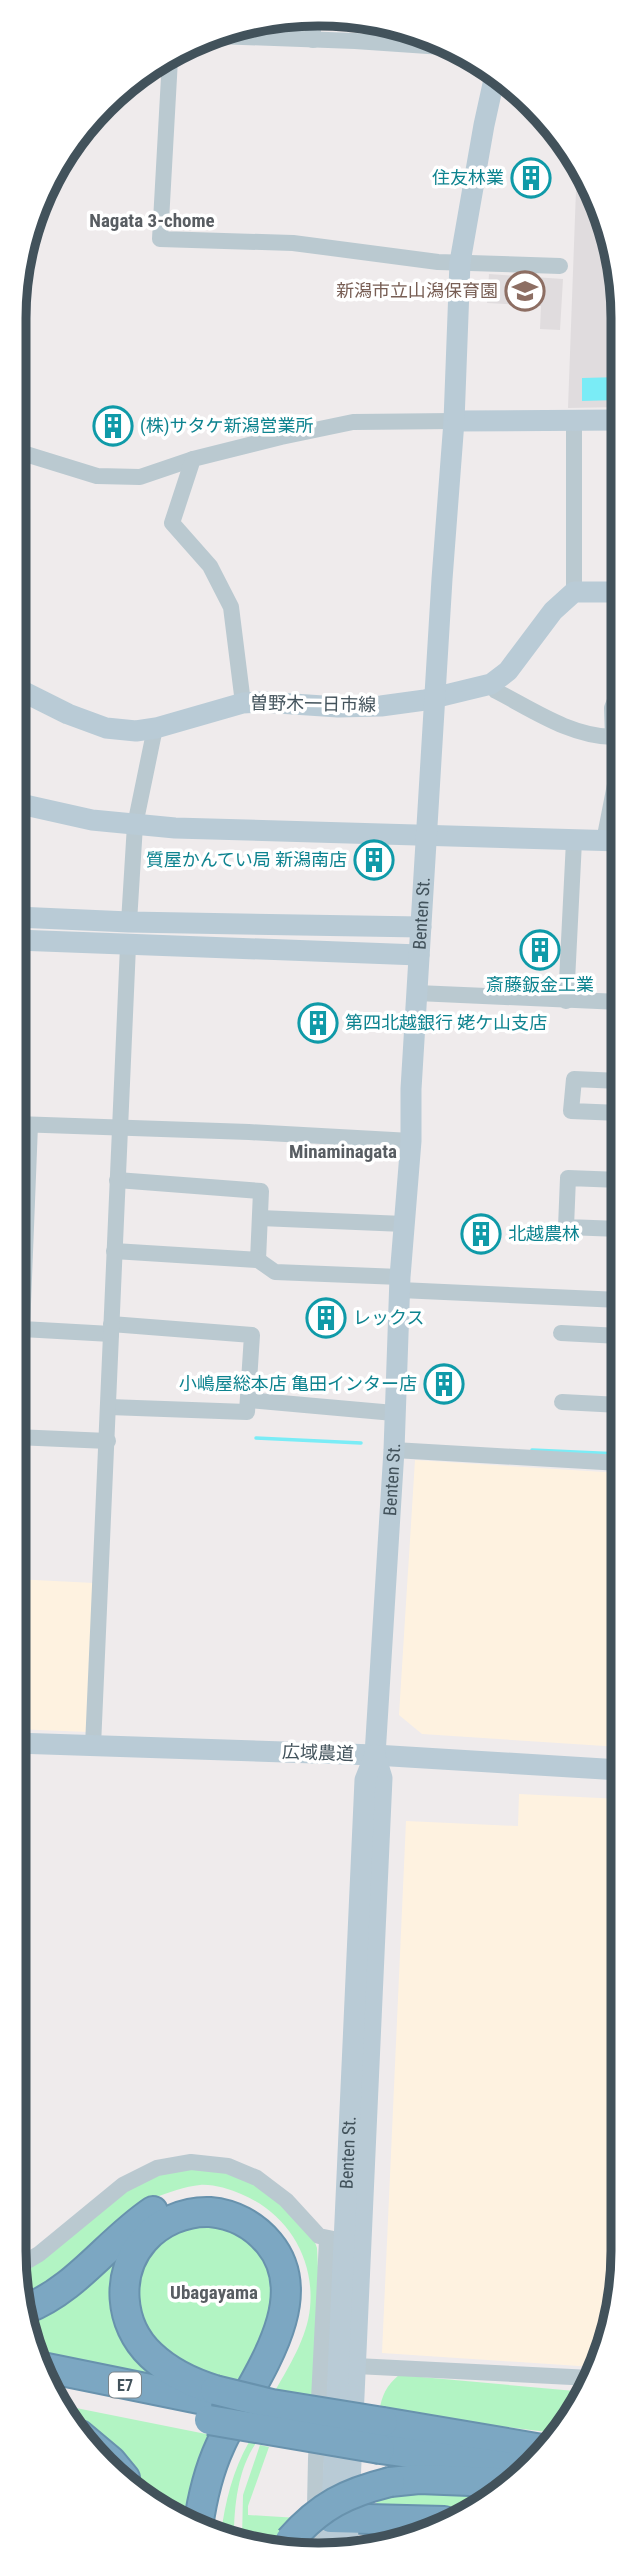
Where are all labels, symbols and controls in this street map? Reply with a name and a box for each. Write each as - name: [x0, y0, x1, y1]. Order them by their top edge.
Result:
- building icon: 住友林業: [510, 157, 552, 199]
- place label: 住友林業: [432, 167, 504, 188]
- district label: Nagata 3-chome: [89, 209, 215, 232]
- school or university icon: 新潟市立山潟保育園: [504, 270, 546, 312]
- place label: 新潟市立山潟保育園: [336, 280, 498, 301]
- building icon: (株)サタケ新潟営業所: [92, 405, 134, 447]
- place label: (株)サタケ新潟営業所: [140, 415, 313, 437]
- street label: 曽野木一日市線: [250, 692, 376, 715]
- building icon: 質屋かんてい局 新潟南店: [353, 839, 395, 881]
- place label: 質屋かんてい局 新潟南店: [146, 849, 347, 870]
- street label: Benten St.: [408, 876, 434, 950]
- building icon: 斎藤鈑金工業: [519, 929, 561, 971]
- place label: 斎藤鈑金工業: [486, 974, 594, 995]
- building icon: 第四北越銀行 姥ケ山支店: [297, 1002, 339, 1044]
- place label: 第四北越銀行 姥ケ山支店: [345, 1012, 547, 1033]
- district label: Minaminagata: [289, 1140, 397, 1163]
- building icon: 北越農林: [460, 1213, 502, 1255]
- place label: 北越農林: [508, 1223, 580, 1244]
- building icon: レックス: [305, 1297, 347, 1339]
- place label: レックス: [353, 1307, 424, 1328]
- building icon: 小嶋屋総本店 亀田インター店: [423, 1363, 465, 1405]
- place label: 小嶋屋総本店 亀田インター店: [179, 1373, 417, 1394]
- street label: Benten St.: [379, 1443, 404, 1516]
- street label: 広域農道: [282, 1741, 354, 1764]
- street label: Benten St.: [335, 2115, 360, 2189]
- district label: Ubagayama: [170, 2281, 258, 2304]
- road number: E7: [109, 2372, 141, 2398]

